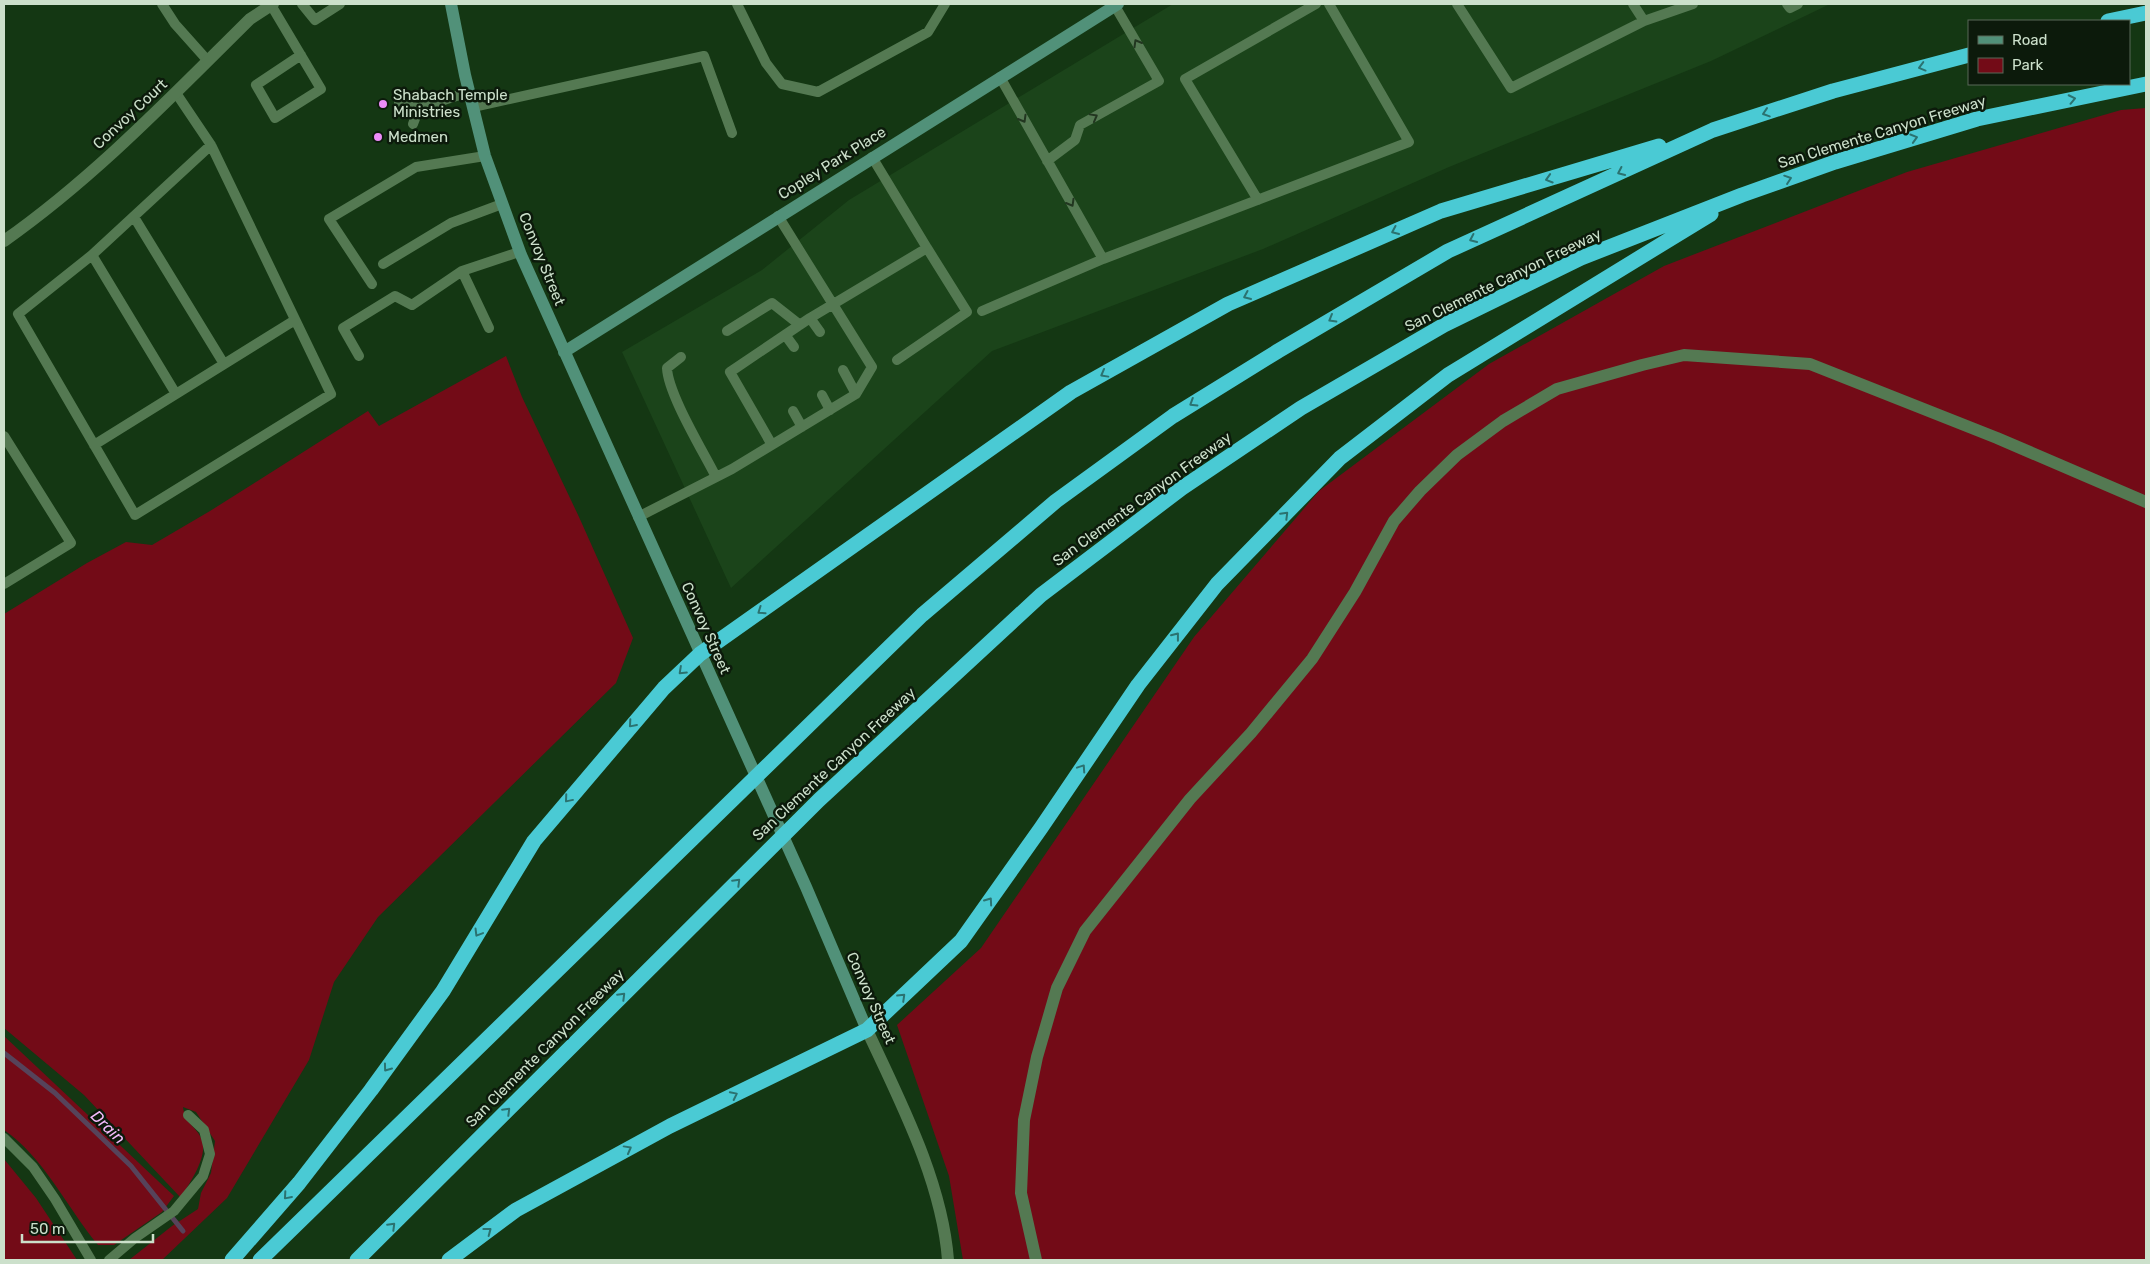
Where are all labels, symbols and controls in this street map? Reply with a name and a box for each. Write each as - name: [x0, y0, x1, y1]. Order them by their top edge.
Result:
- legend: [1968, 20, 2130, 85]
- text: Road: [2012, 31, 2048, 49]
- one-way arrow: [1133, 40, 1143, 49]
- text: Park: [2012, 56, 2043, 74]
- one-way arrow: [1917, 61, 1926, 72]
- street label: Convoy Court: [89, 75, 171, 153]
- place label: Shabach Temple Ministries: [393, 86, 508, 121]
- street label: San Clemente Canyon Freeway: [1776, 92, 1988, 172]
- one-way arrow: [2067, 95, 2076, 105]
- marker: Shabach Temple Ministries: [377, 98, 389, 110]
- one-way arrow: [1762, 107, 1770, 117]
- one-way arrow: [1017, 113, 1027, 122]
- one-way arrow: [1089, 113, 1098, 123]
- street label: Copley Park Place: [775, 123, 889, 203]
- place label: Medmen: [388, 128, 448, 146]
- marker: Medmen: [372, 131, 384, 143]
- one-way arrow: [1909, 134, 1918, 144]
- one-way arrow: [1617, 165, 1626, 176]
- one-way arrow: [1546, 173, 1554, 183]
- one-way arrow: [1783, 175, 1792, 185]
- one-way arrow: [1065, 198, 1075, 207]
- street label: Convoy Street: [515, 210, 569, 308]
- street label: San Clemente Canyon Freeway: [1402, 224, 1604, 336]
- one-way arrow: [1392, 225, 1400, 235]
- one-way arrow: [1469, 233, 1478, 244]
- one-way arrow: [1243, 289, 1252, 300]
- one-way arrow: [1328, 313, 1337, 323]
- one-way arrow: [1100, 367, 1109, 377]
- one-way arrow: [1189, 397, 1198, 407]
- street label: San Clemente Canyon Freeway: [1049, 428, 1235, 570]
- one-way arrow: [1279, 512, 1288, 521]
- street label: Convoy Street: [678, 579, 734, 677]
- one-way arrow: [757, 605, 767, 614]
- one-way arrow: [1171, 632, 1180, 641]
- one-way arrow: [679, 665, 688, 674]
- street label: San Clemente Canyon Freeway: [749, 684, 919, 844]
- one-way arrow: [629, 719, 638, 728]
- one-way arrow: [1076, 764, 1085, 773]
- one-way arrow: [566, 793, 574, 802]
- one-way arrow: [731, 878, 740, 887]
- one-way arrow: [983, 897, 992, 907]
- one-way arrow: [474, 928, 484, 937]
- street label: Convoy Street: [843, 949, 899, 1047]
- street label: San Clemente Canyon Freeway: [462, 965, 628, 1131]
- one-way arrow: [616, 993, 625, 1002]
- one-way arrow: [897, 994, 906, 1003]
- one-way arrow: [384, 1062, 393, 1072]
- one-way arrow: [729, 1091, 738, 1101]
- water label: Drain: [87, 1106, 129, 1148]
- one-way arrow: [501, 1108, 510, 1117]
- one-way arrow: [623, 1145, 632, 1155]
- one-way arrow: [284, 1191, 293, 1200]
- scale bar: [22, 1212, 154, 1244]
- text: 50 m: [30, 1220, 65, 1238]
- one-way arrow: [386, 1223, 395, 1232]
- one-way arrow: [482, 1228, 492, 1237]

